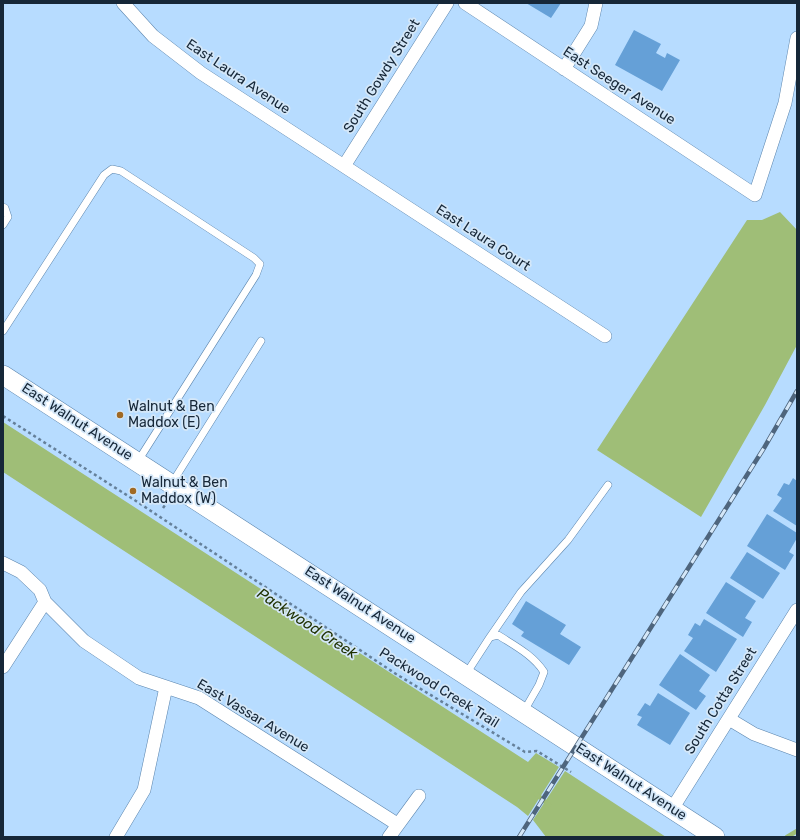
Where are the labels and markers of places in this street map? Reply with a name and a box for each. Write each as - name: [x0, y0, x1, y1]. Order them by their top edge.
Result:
- place label: Walnut & Ben Maddox (E): [128, 399, 215, 432]
- marker: Walnut & Ben Maddox (E): [115, 410, 125, 420]
- place label: Walnut & Ben Maddox (W): [141, 475, 228, 508]
- marker: Walnut & Ben Maddox (W): [128, 486, 138, 496]

